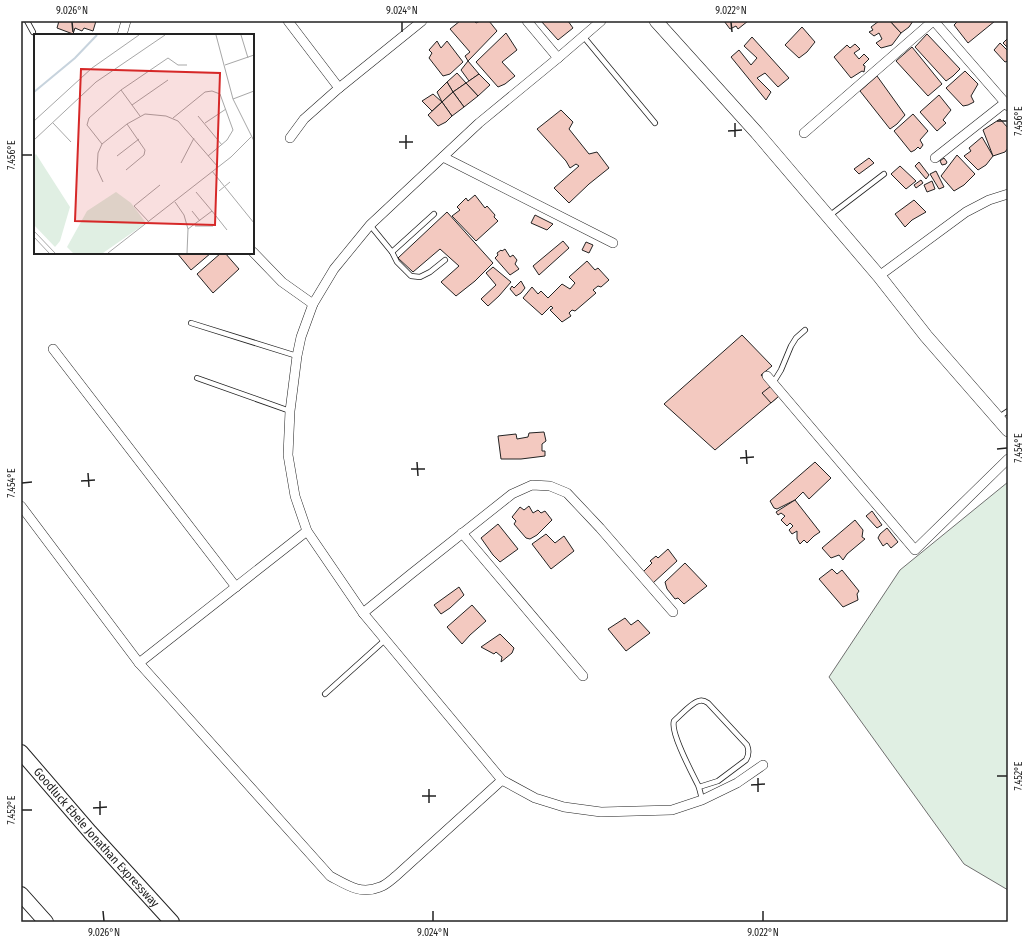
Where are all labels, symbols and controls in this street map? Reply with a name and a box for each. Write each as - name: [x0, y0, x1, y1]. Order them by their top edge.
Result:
- text: 9.026°N: [56, 5, 88, 17]
- text: 9.024°N: [386, 5, 418, 17]
- text: 9.022°N: [715, 5, 747, 17]
- inset map: [34, 34, 254, 254]
- text: 7.456°E: [1013, 106, 1025, 136]
- text: 7.456°E: [6, 140, 18, 170]
- text: 7.454°E: [1013, 433, 1025, 463]
- text: 7.454°E: [6, 468, 18, 498]
- text: 7.452°E: [1013, 761, 1025, 790]
- street label: Goodluck Ebele Jonathan Expressway: [31, 765, 162, 911]
- text: 7.452°E: [6, 795, 18, 824]
- text: 9.026°N: [88, 927, 120, 939]
- text: 9.024°N: [417, 927, 449, 939]
- text: 9.022°N: [747, 927, 779, 939]

